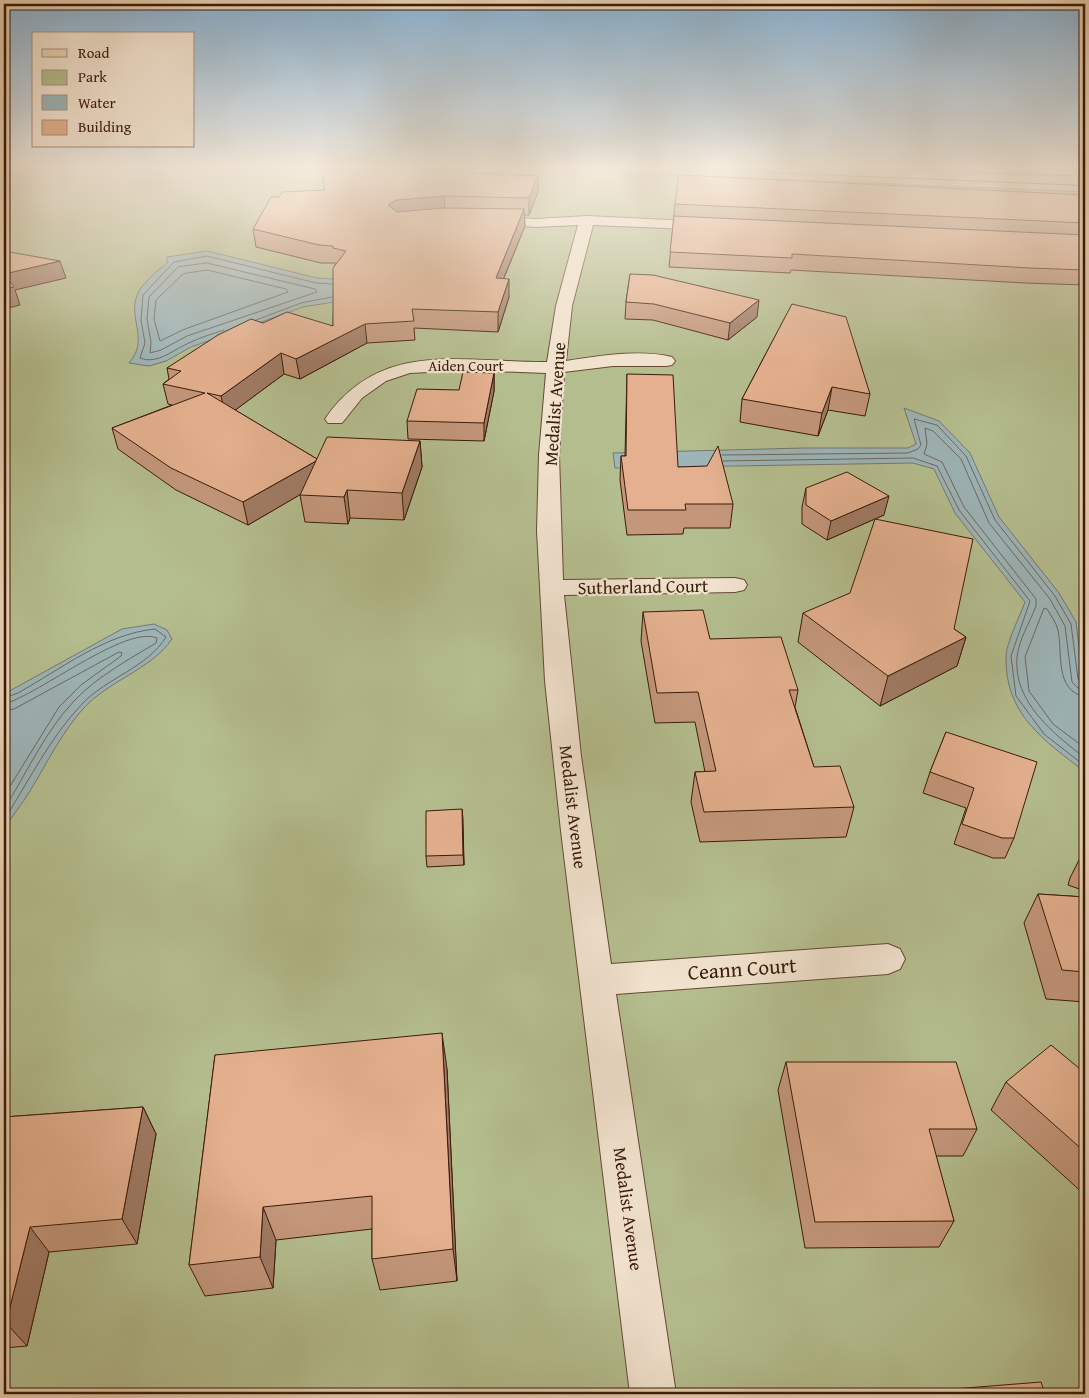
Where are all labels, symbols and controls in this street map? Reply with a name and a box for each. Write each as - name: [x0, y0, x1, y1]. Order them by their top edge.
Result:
- legend: [32, 32, 195, 148]
- text: Road: [78, 42, 109, 63]
- text: Park: [78, 66, 107, 87]
- text: Water: [78, 92, 116, 113]
- text: Building: [78, 116, 132, 137]
- street label: Medalist Avenue: [537, 341, 572, 467]
- street label: Aiden Court: [428, 355, 504, 376]
- street label: Sutherland Court: [577, 572, 709, 601]
- street label: Medalist Avenue: [553, 744, 594, 870]
- street label: Ceann Court: [687, 949, 798, 988]
- street label: Medalist Avenue: [606, 1146, 651, 1272]

